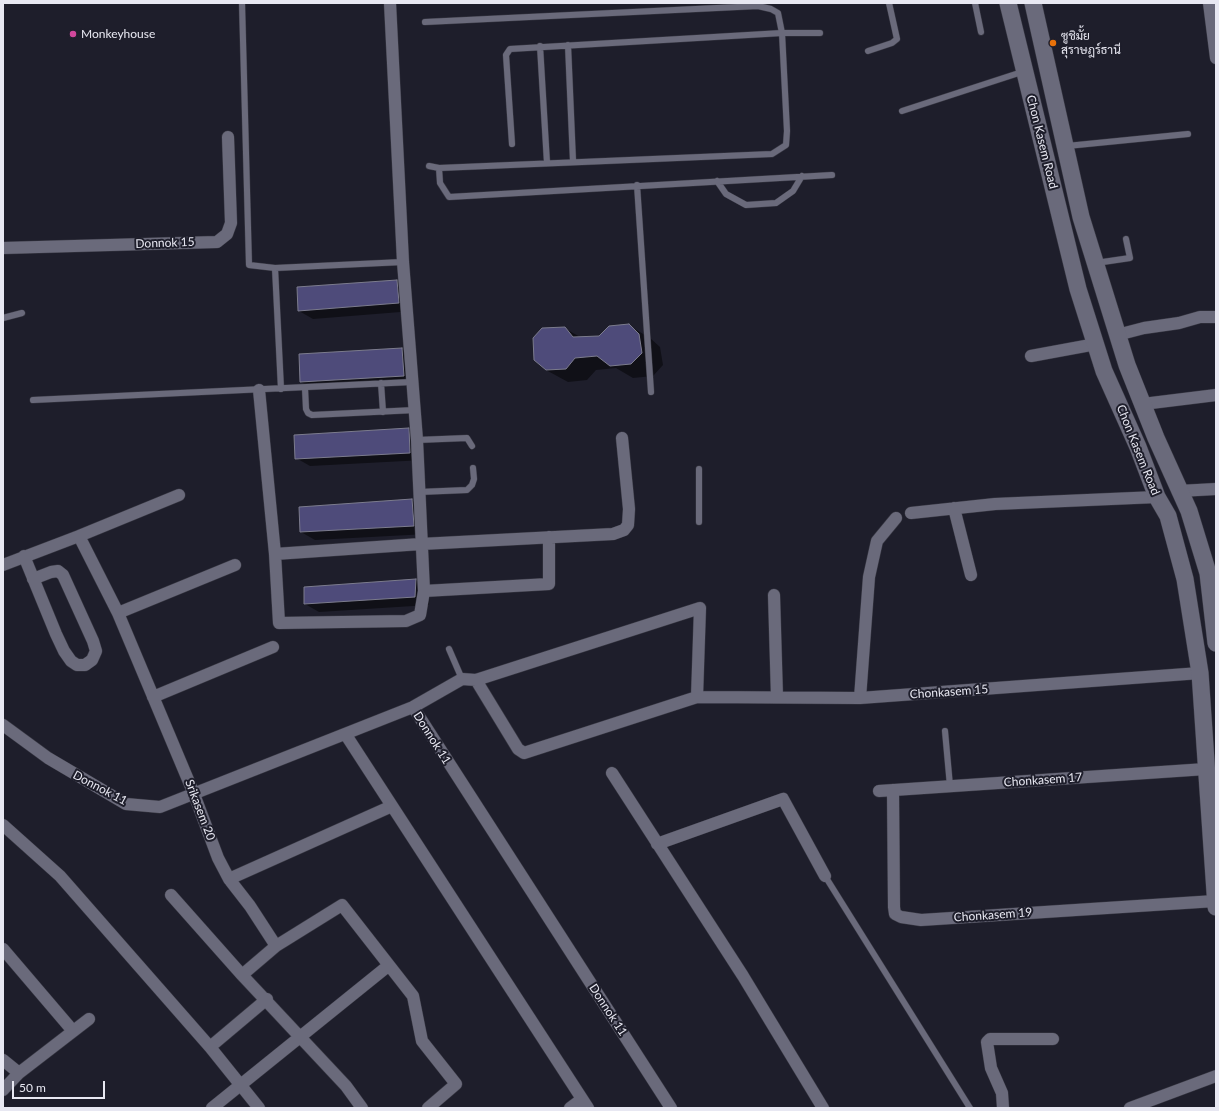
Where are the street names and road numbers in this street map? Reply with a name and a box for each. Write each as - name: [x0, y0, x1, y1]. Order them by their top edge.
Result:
- street label: Chon Kasem Road: [1023, 94, 1061, 190]
- street label: Donnok 15: [135, 235, 195, 251]
- street label: Chon Kasem Road: [1113, 403, 1163, 497]
- street label: Chonkasem 15: [909, 682, 989, 702]
- street label: Donnok 11: [410, 709, 454, 767]
- street label: Donnok 11: [71, 768, 129, 808]
- street label: Chonkasem 17: [1003, 770, 1083, 790]
- street label: Srikasem 20: [182, 778, 218, 842]
- street label: Chonkasem 19: [953, 905, 1033, 925]
- street label: Donnok 11: [586, 981, 630, 1039]

